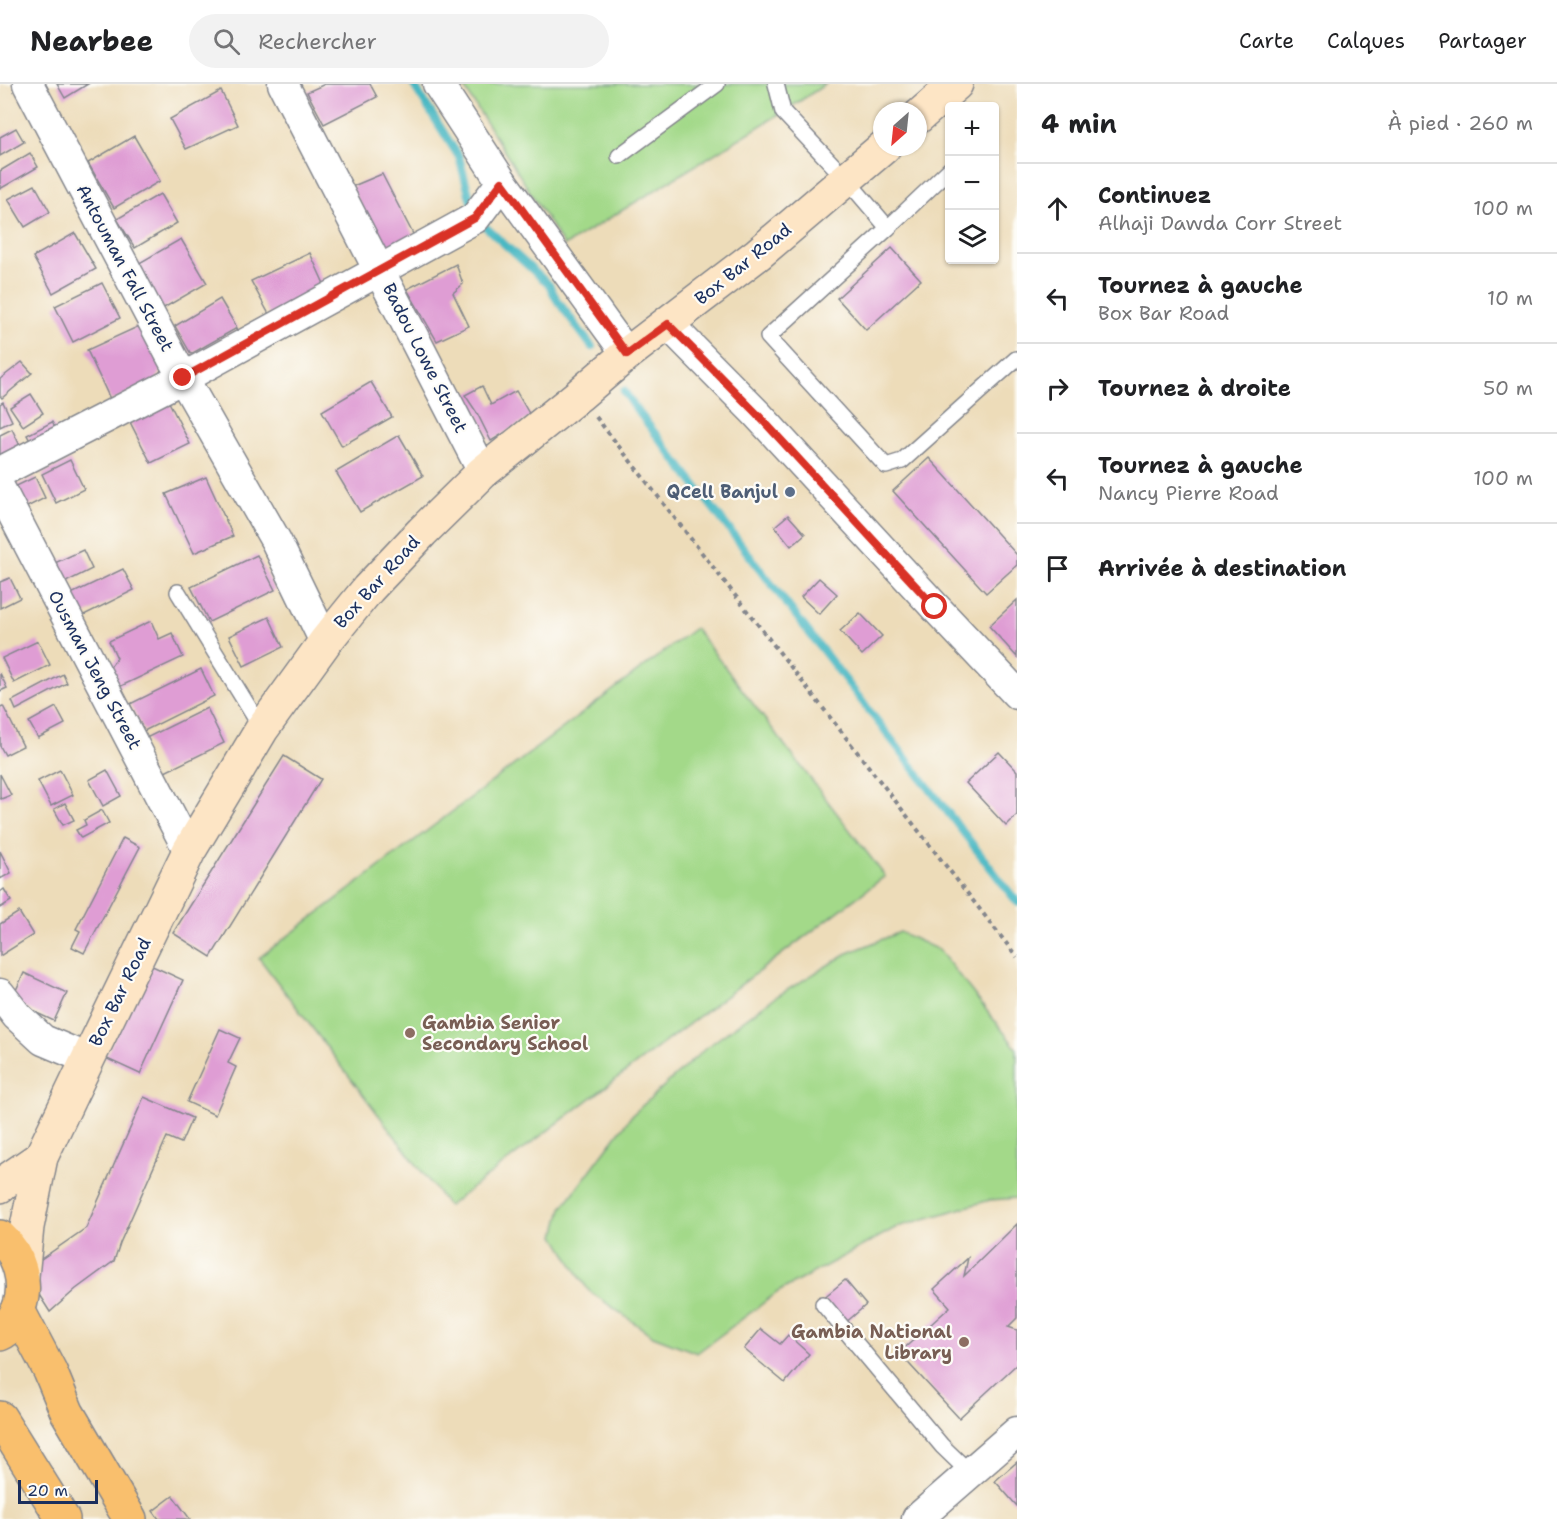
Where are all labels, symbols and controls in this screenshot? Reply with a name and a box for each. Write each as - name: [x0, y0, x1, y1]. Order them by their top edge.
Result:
- search box: [189, 14, 609, 68]
- text: Nearbee: [30, 22, 153, 60]
- icon: search: [210, 25, 243, 58]
- text: Rechercher: [258, 27, 377, 56]
- text: Carte: [1239, 27, 1294, 55]
- text: Calques: [1327, 27, 1405, 55]
- text: Partager: [1438, 27, 1527, 55]
- north arrow: [873, 102, 927, 156]
- map controls: [945, 102, 999, 264]
- button: +: [945, 102, 999, 156]
- text: 4 min: [1041, 106, 1117, 141]
- text: À pied · 260 m: [1388, 110, 1533, 136]
- button: −: [945, 156, 999, 210]
- street label: Antouman Fall Street: [71, 180, 179, 356]
- text: Continuez: [1098, 181, 1211, 210]
- icon: ahead: [1041, 192, 1074, 225]
- text: 100 m: [1473, 195, 1533, 221]
- button: layers: [945, 210, 999, 264]
- text: Alhaji Dawda Corr Street: [1098, 210, 1342, 236]
- street label: Box Bar Road: [690, 218, 796, 310]
- text: Tournez à gauche: [1098, 271, 1303, 300]
- street label: Badou Lowe Street: [377, 279, 473, 437]
- icon: left: [1041, 282, 1074, 315]
- text: 10 m: [1487, 285, 1533, 311]
- text: Box Bar Road: [1098, 300, 1229, 326]
- route end: [169, 364, 195, 390]
- icon: right: [1041, 372, 1074, 405]
- text: Tournez à droite: [1098, 374, 1291, 403]
- text: 50 m: [1483, 375, 1533, 401]
- text: Tournez à gauche: [1098, 451, 1303, 480]
- icon: left: [1041, 462, 1074, 495]
- text: 100 m: [1473, 465, 1533, 491]
- place label: QCell Banjul: [666, 480, 778, 504]
- text: Nancy Pierre Road: [1098, 480, 1279, 506]
- marker: QCell Banjul: [783, 485, 797, 499]
- street label: Box Bar Road: [329, 530, 425, 634]
- icon: arrive: [1041, 552, 1074, 585]
- text: Arrivée à destination: [1098, 554, 1346, 583]
- street label: Ousman Jeng Street: [43, 586, 147, 754]
- route start: [921, 593, 947, 619]
- street label: Box Bar Road: [83, 934, 157, 1050]
- place label: Gambia Senior Secondary School: [422, 1011, 588, 1056]
- marker: Gambia Senior Secondary School: [403, 1026, 417, 1040]
- place label: Gambia National Library: [791, 1320, 952, 1365]
- marker: Gambia National Library: [957, 1335, 971, 1349]
- scale bar: [18, 1477, 98, 1504]
- text: 20 m: [27, 1480, 68, 1501]

